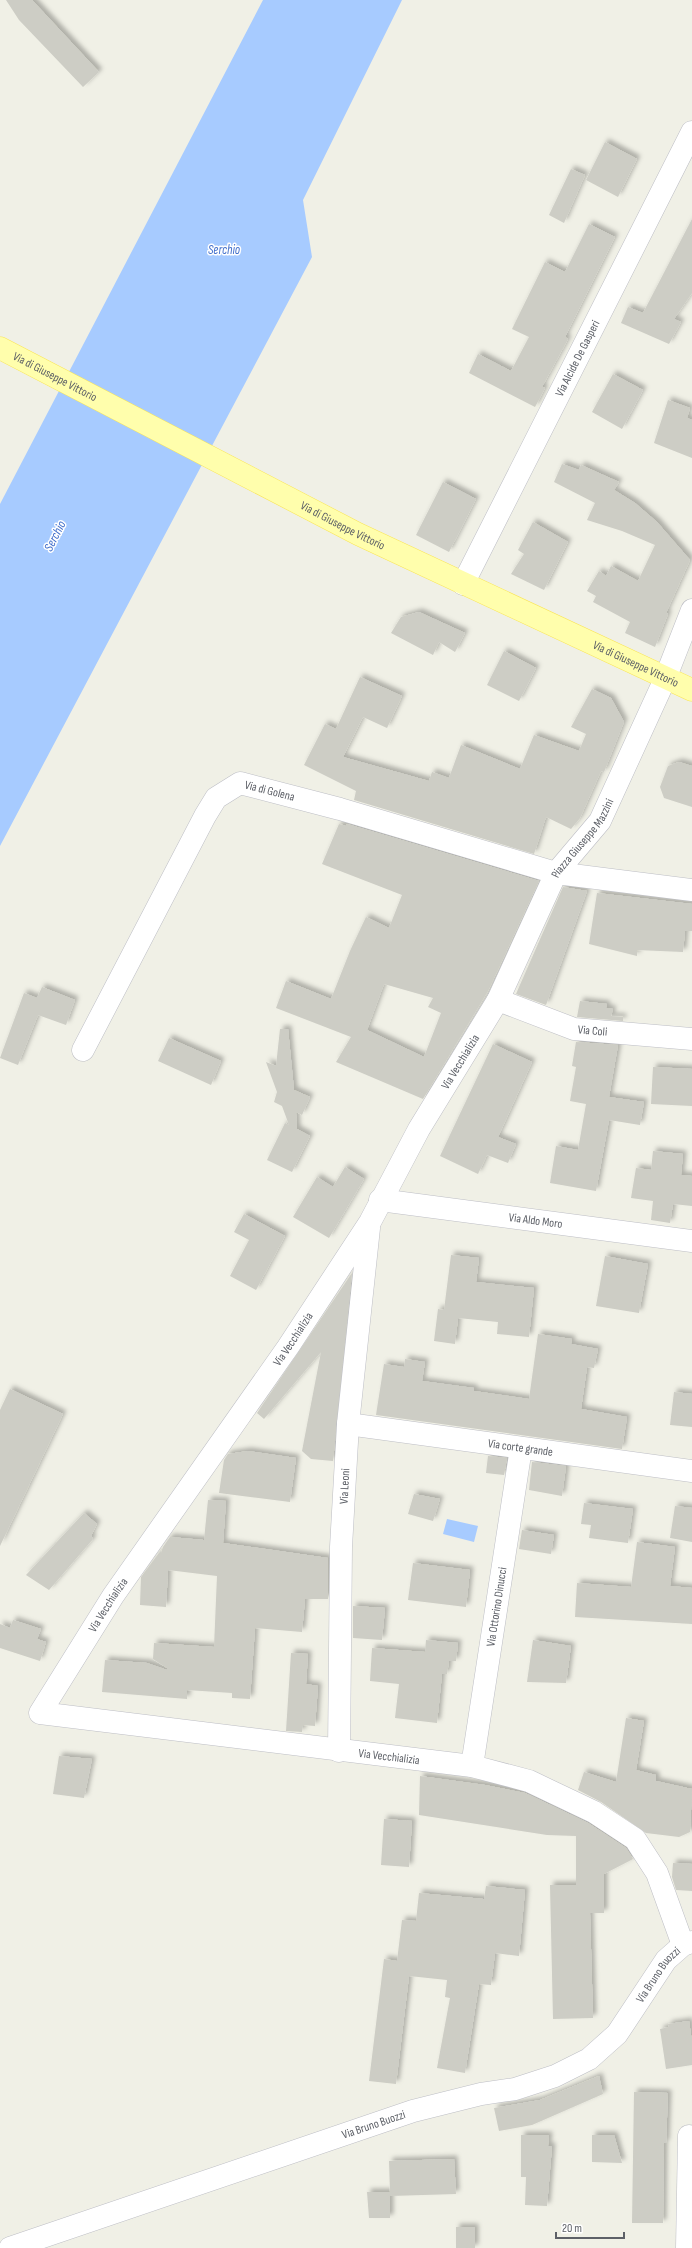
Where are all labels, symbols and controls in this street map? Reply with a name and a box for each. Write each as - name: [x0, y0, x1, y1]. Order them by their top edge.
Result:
- water label: Serchio: [208, 242, 241, 258]
- street label: Via Alcide De Gasperi: [552, 318, 603, 399]
- street label: Via di Giuseppe Vittorio: [10, 348, 100, 405]
- street label: Via di Giuseppe Vittorio: [298, 498, 388, 553]
- water label: Serchio: [41, 517, 70, 554]
- street label: Via di Giuseppe Vittorio: [590, 637, 681, 690]
- street label: Via di Golena: [243, 777, 297, 805]
- street label: Piazza Giuseppe Mazzini: [547, 796, 617, 880]
- street label: Via Coli: [577, 1022, 608, 1039]
- street label: Via Vecchializia: [438, 1031, 483, 1092]
- street label: Via Aldo Moro: [508, 1210, 563, 1231]
- street label: Via Vecchializia: [270, 1309, 317, 1369]
- street label: Via corte grande: [487, 1436, 554, 1459]
- street label: Via Leoni: [336, 1468, 353, 1504]
- street label: Via Ottorino Dinucci: [483, 1566, 510, 1648]
- street label: Via Vecchializia: [85, 1575, 131, 1635]
- street label: Via Vecchializia: [358, 1746, 421, 1768]
- street label: Via Bruno Buozzi: [632, 1943, 683, 2005]
- street label: Via Bruno Buozzi: [340, 2107, 407, 2142]
- scale bar: [556, 2214, 624, 2240]
- text: 20 m: [562, 2221, 582, 2236]

